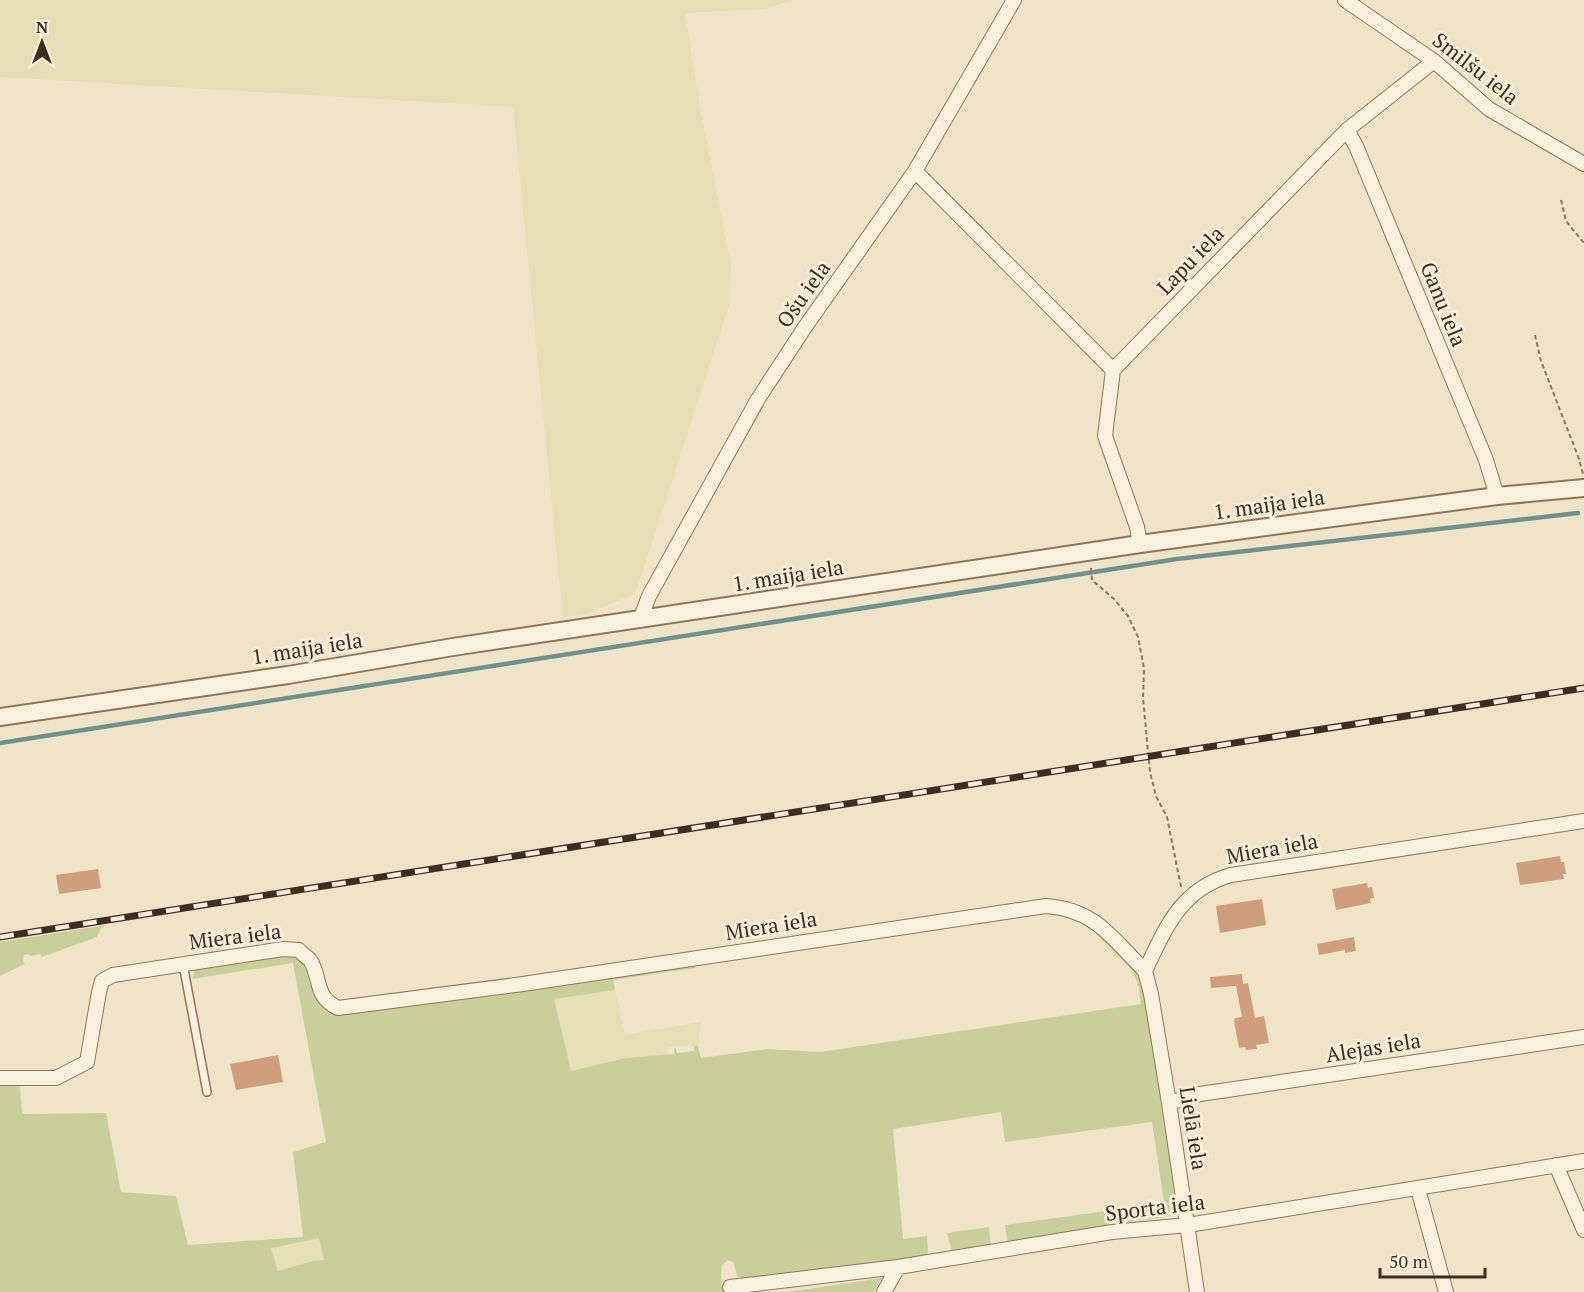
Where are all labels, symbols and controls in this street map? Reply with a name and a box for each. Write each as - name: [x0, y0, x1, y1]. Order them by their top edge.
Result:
- north arrow: [12, 12, 72, 72]
- text: N: [36, 16, 48, 38]
- street label: Smilšu iela: [1427, 26, 1525, 111]
- street label: Lapu iela: [1150, 219, 1230, 300]
- street label: Ošu iela: [770, 255, 836, 333]
- street label: Ganu iela: [1414, 258, 1474, 351]
- street label: 1. maija iela: [1212, 482, 1327, 526]
- street label: 1. maija iela: [731, 552, 846, 598]
- street label: 1. maija iela: [250, 625, 365, 671]
- street label: Miera iela: [1224, 826, 1320, 870]
- street label: Miera iela: [723, 904, 819, 946]
- street label: Miera iela: [187, 916, 283, 956]
- street label: Alejas iela: [1323, 1026, 1423, 1068]
- street label: Lielā iela: [1174, 1084, 1214, 1172]
- street label: Sporta iela: [1104, 1187, 1207, 1227]
- scale bar: [1380, 1241, 1485, 1279]
- text: 50 m: [1389, 1249, 1429, 1273]

